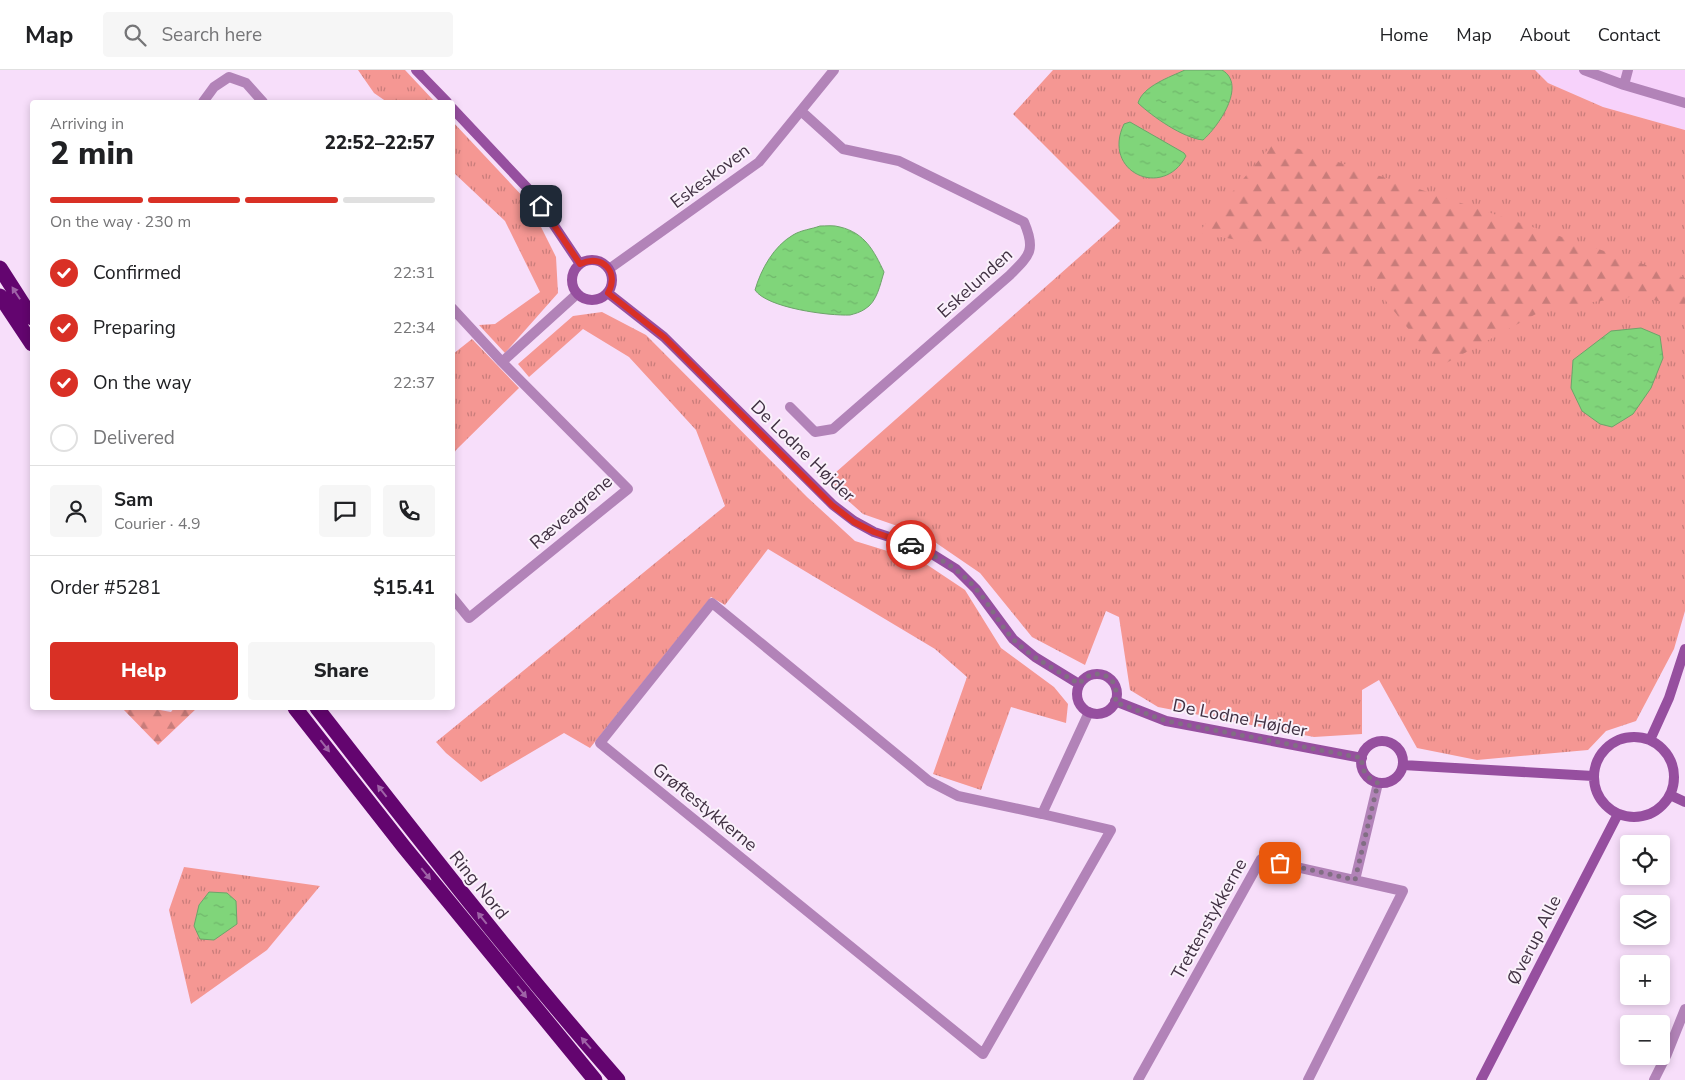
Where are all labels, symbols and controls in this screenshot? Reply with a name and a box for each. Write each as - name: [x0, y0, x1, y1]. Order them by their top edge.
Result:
- search box: [103, 12, 453, 57]
- text: Map: [25, 19, 73, 51]
- icon: search: [121, 21, 149, 49]
- text: Search here: [161, 22, 262, 48]
- text: Home: [1380, 23, 1428, 47]
- text: Map: [1456, 23, 1492, 47]
- text: About: [1520, 23, 1570, 47]
- text: Contact: [1598, 23, 1660, 47]
- text: Arriving in: [50, 113, 124, 135]
- text: 22:52–22:57: [324, 130, 435, 156]
- text: 2 min: [50, 132, 134, 175]
- street label: Eskeskoven: [665, 138, 755, 214]
- pin: [520, 185, 562, 227]
- icon: home: [527, 192, 555, 220]
- text: On the way · 230 m: [50, 211, 191, 233]
- street label: Eskelunden: [932, 243, 1018, 323]
- icon: check: [50, 259, 78, 287]
- text: Confirmed: [93, 260, 181, 286]
- text: 22:31: [393, 262, 435, 284]
- one-way arrow: [11, 286, 21, 300]
- icon: check: [50, 314, 78, 342]
- text: Preparing: [93, 315, 176, 341]
- text: 22:34: [393, 317, 435, 339]
- icon: check: [50, 369, 78, 397]
- text: On the way: [93, 370, 191, 396]
- text: 22:37: [393, 372, 435, 394]
- street label: De Lodne Højder: [746, 395, 861, 507]
- text: Delivered: [93, 425, 175, 451]
- street label: Ræveagrene: [525, 470, 617, 554]
- button: person: [50, 485, 102, 537]
- button: chat: [319, 485, 371, 537]
- button: phone: [383, 485, 435, 537]
- text: Sam: [114, 487, 153, 513]
- text: Courier · 4.9: [114, 513, 200, 535]
- courier: [886, 520, 936, 570]
- icon: car: [897, 531, 925, 559]
- text: Order #5281: [50, 575, 161, 601]
- text: $15.41: [373, 575, 435, 601]
- button: Help: [50, 642, 238, 700]
- button: Share: [248, 642, 435, 700]
- street label: De Lodne Højder: [1171, 693, 1310, 743]
- one-way arrow: [320, 739, 331, 752]
- street label: Grøftestykkerne: [648, 757, 762, 857]
- one-way arrow: [376, 785, 387, 798]
- map controls: [1620, 835, 1670, 1065]
- button: locate: [1620, 835, 1670, 885]
- pin: [1259, 842, 1301, 884]
- street label: Ring Nord: [444, 846, 514, 924]
- icon: bag: [1266, 849, 1294, 877]
- street label: Trettenstykkerne: [1166, 854, 1252, 984]
- one-way arrow: [420, 867, 431, 880]
- street label: Øverup Alle: [1501, 891, 1567, 989]
- button: layers: [1620, 895, 1670, 945]
- one-way arrow: [477, 912, 488, 925]
- button: +: [1620, 955, 1670, 1005]
- one-way arrow: [517, 985, 528, 998]
- button: −: [1620, 1015, 1670, 1065]
- one-way arrow: [581, 1037, 592, 1050]

